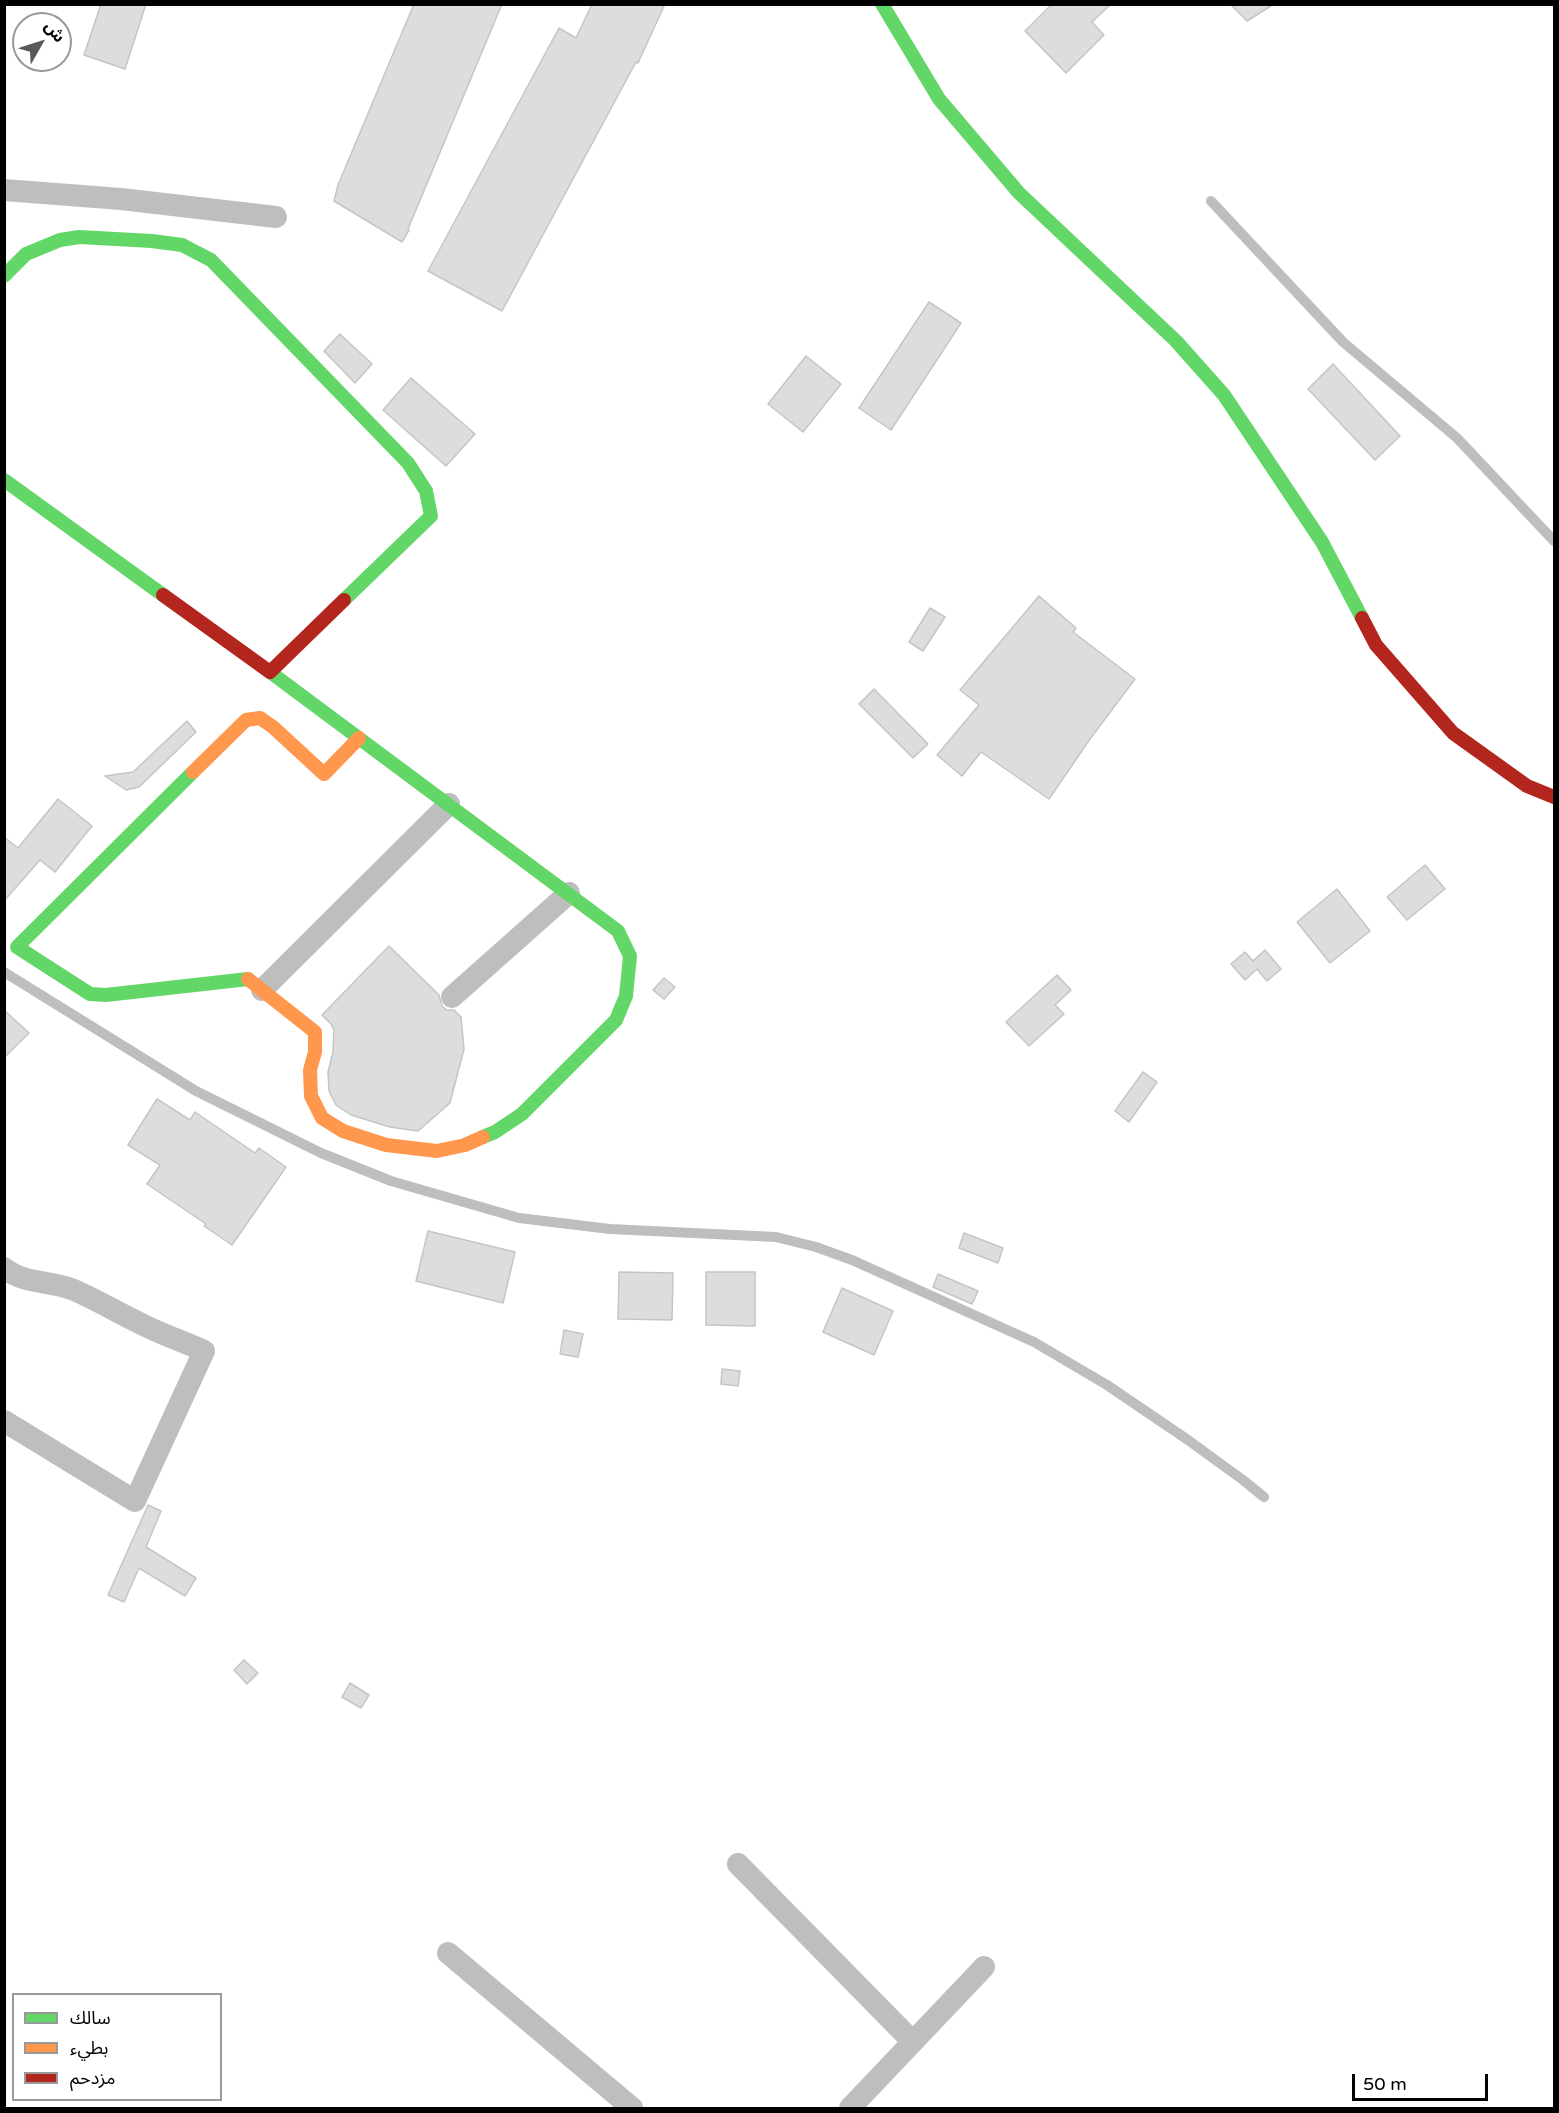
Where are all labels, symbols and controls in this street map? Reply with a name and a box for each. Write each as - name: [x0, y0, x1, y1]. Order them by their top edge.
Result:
- north arrow: [12, 12, 72, 72]
- text: ش: [40, 17, 69, 47]
- legend: [12, 1993, 222, 2101]
- text: سالك: [70, 2007, 111, 2029]
- text: بطيء: [70, 2037, 108, 2059]
- scale bar: [1355, 2062, 1492, 2100]
- text: مزدحم: [70, 2067, 115, 2089]
- text: 50 m: [1363, 2073, 1407, 2095]

